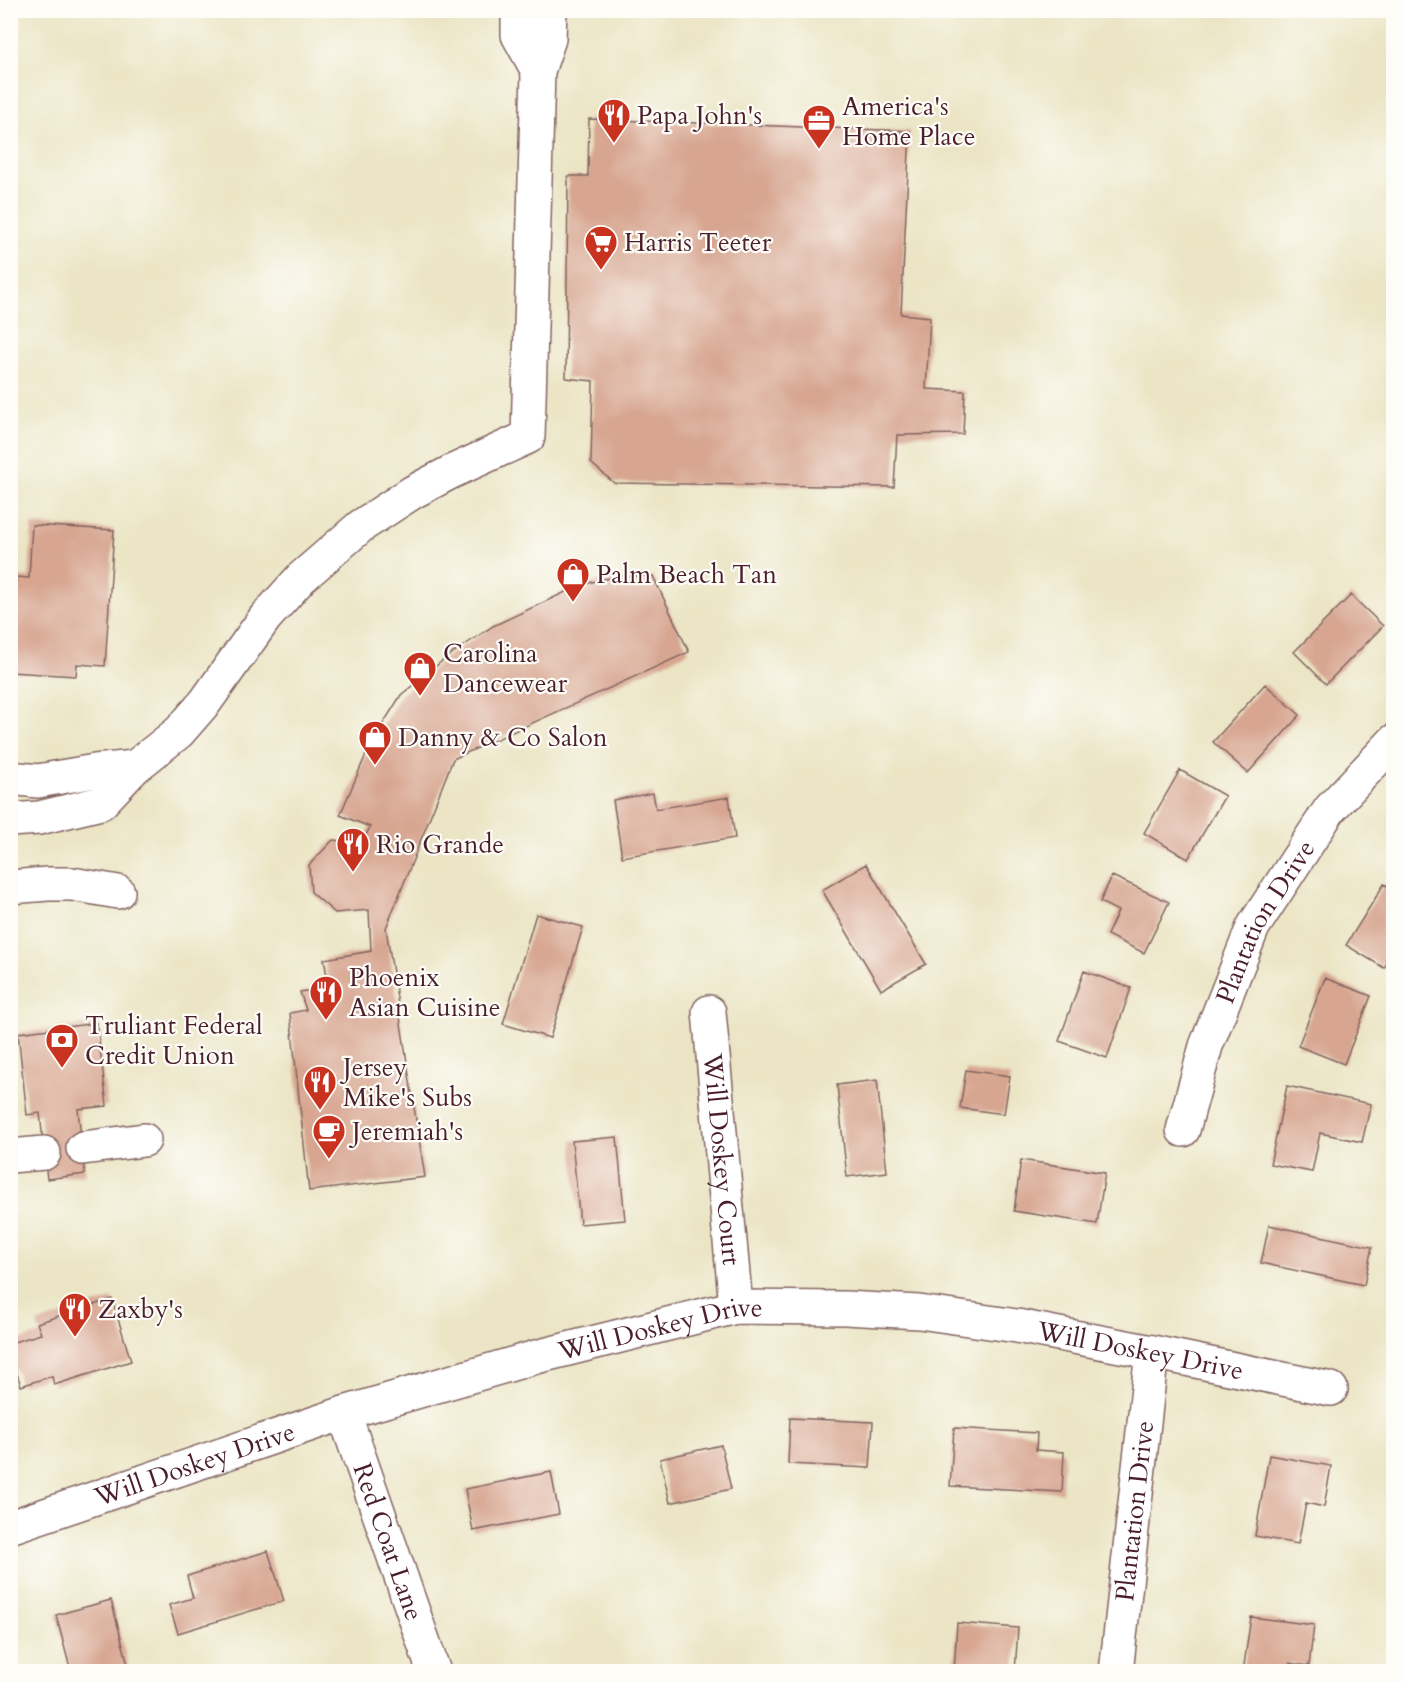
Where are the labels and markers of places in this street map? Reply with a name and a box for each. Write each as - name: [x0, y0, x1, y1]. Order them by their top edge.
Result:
- place label: America's Home Place: [842, 89, 975, 154]
- restaurant icon: Papa John's: [596, 97, 632, 144]
- place label: Papa John's: [637, 98, 762, 133]
- office icon: America's Home Place: [801, 103, 837, 150]
- supermarket icon: Harris Teeter: [583, 224, 619, 271]
- place label: Harris Teeter: [624, 225, 772, 260]
- shop icon: Palm Beach Tan: [555, 556, 591, 603]
- place label: Palm Beach Tan: [596, 557, 777, 592]
- place label: Carolina Dancewear: [443, 636, 568, 701]
- shop icon: Carolina Dancewear: [402, 650, 438, 697]
- shop icon: Danny & Co Salon: [357, 719, 393, 766]
- place label: Danny & Co Salon: [398, 720, 608, 755]
- restaurant icon: Rio Grande: [335, 826, 371, 873]
- place label: Rio Grande: [376, 827, 504, 862]
- place label: Phoenix Asian Cuisine: [349, 960, 501, 1025]
- restaurant icon: Phoenix Asian Cuisine: [308, 974, 344, 1021]
- place label: Truliant Federal Credit Union: [85, 1008, 263, 1073]
- bank icon: Truliant Federal Credit Union: [44, 1022, 80, 1069]
- place label: Jersey Mike's Subs: [339, 1050, 472, 1115]
- restaurant icon: Jersey Mike's Subs: [302, 1064, 338, 1111]
- cafe icon: Jeremiah's: [311, 1113, 347, 1160]
- place label: Jeremiah's: [348, 1114, 463, 1149]
- restaurant icon: Zaxby's: [57, 1291, 93, 1338]
- place label: Zaxby's: [98, 1292, 183, 1327]

